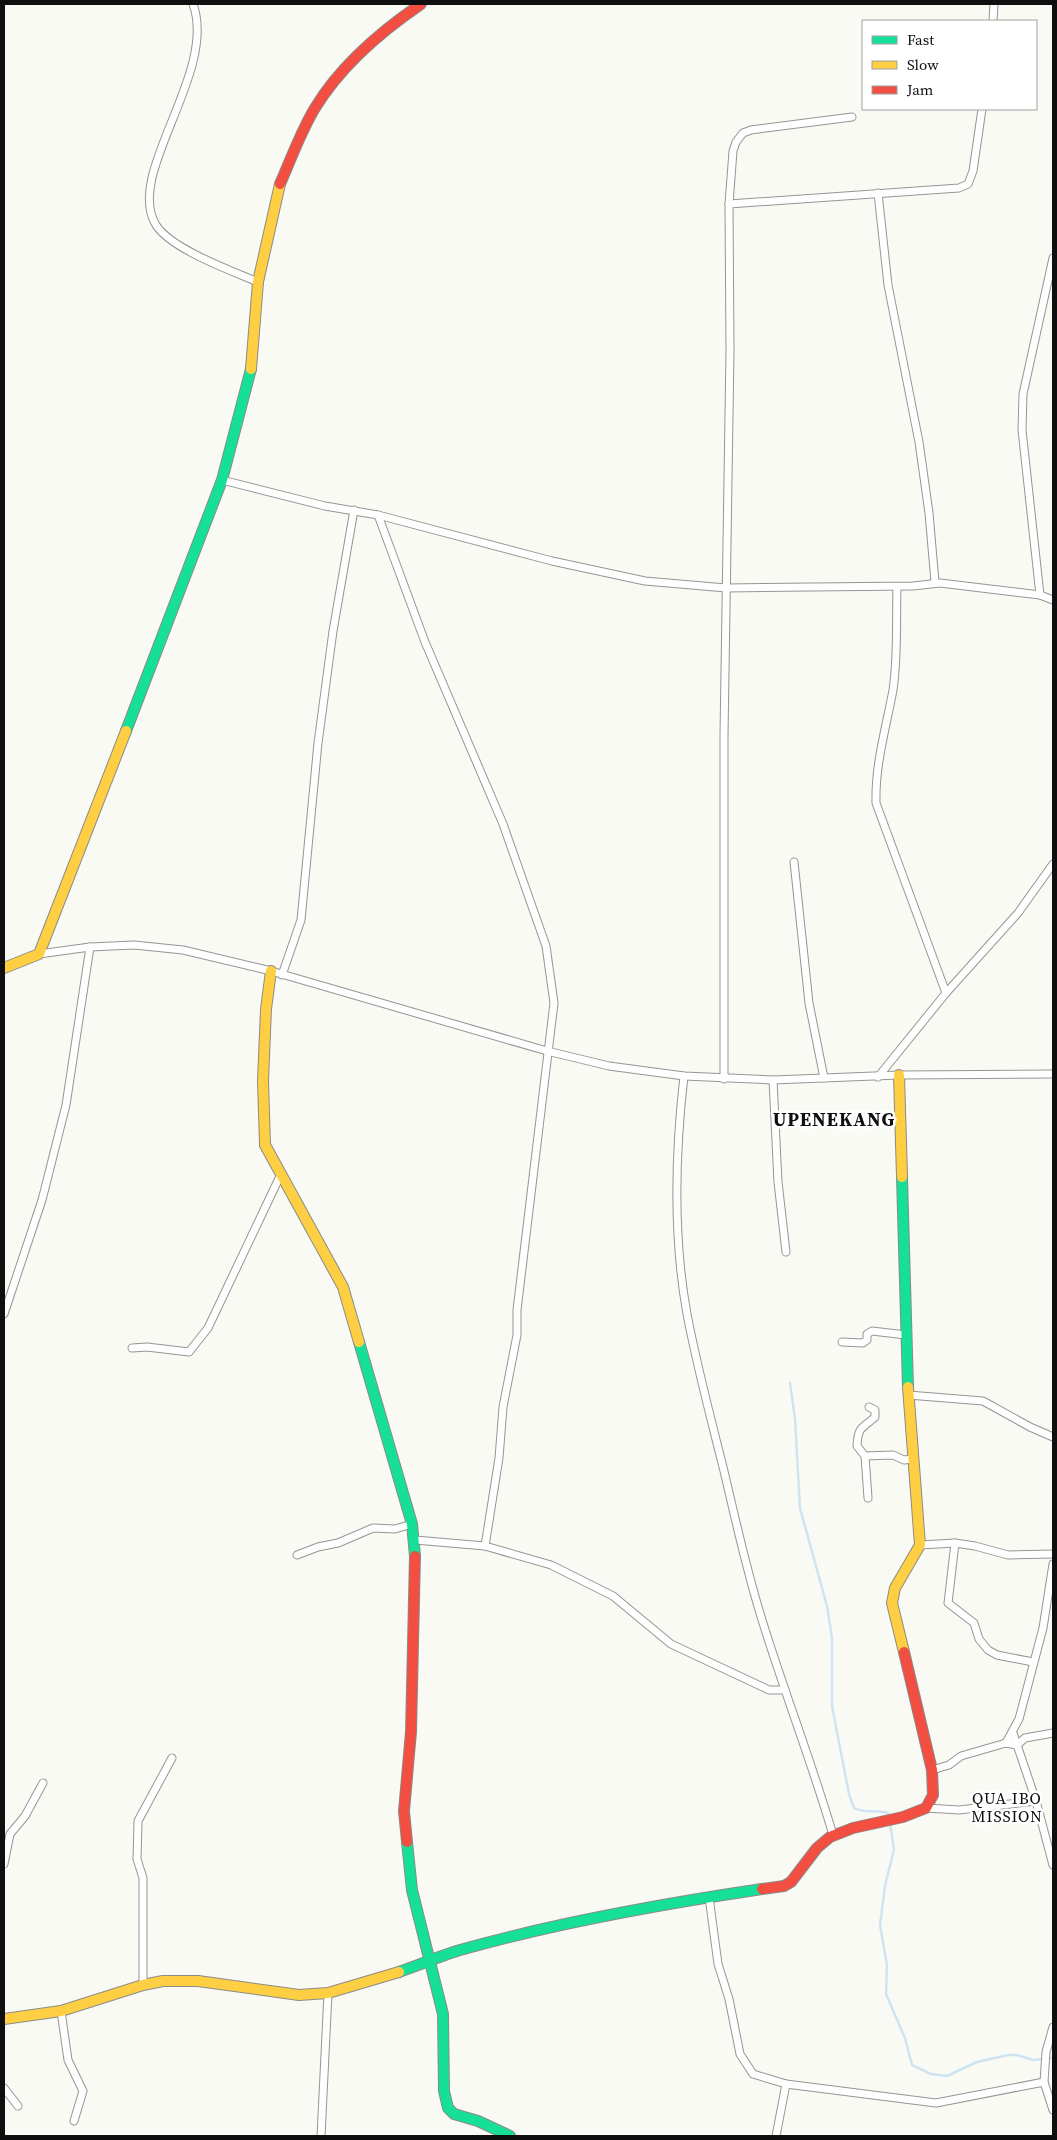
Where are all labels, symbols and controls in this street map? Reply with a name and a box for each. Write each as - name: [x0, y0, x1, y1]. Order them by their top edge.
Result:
- legend: [862, 20, 1037, 110]
- text: Fast: [907, 29, 934, 50]
- text: Slow: [907, 54, 939, 75]
- text: Jam: [906, 79, 934, 100]
- district label: UPENEKANG: [773, 1106, 895, 1132]
- district label: QUA IBO MISSION: [971, 1787, 1043, 1827]

